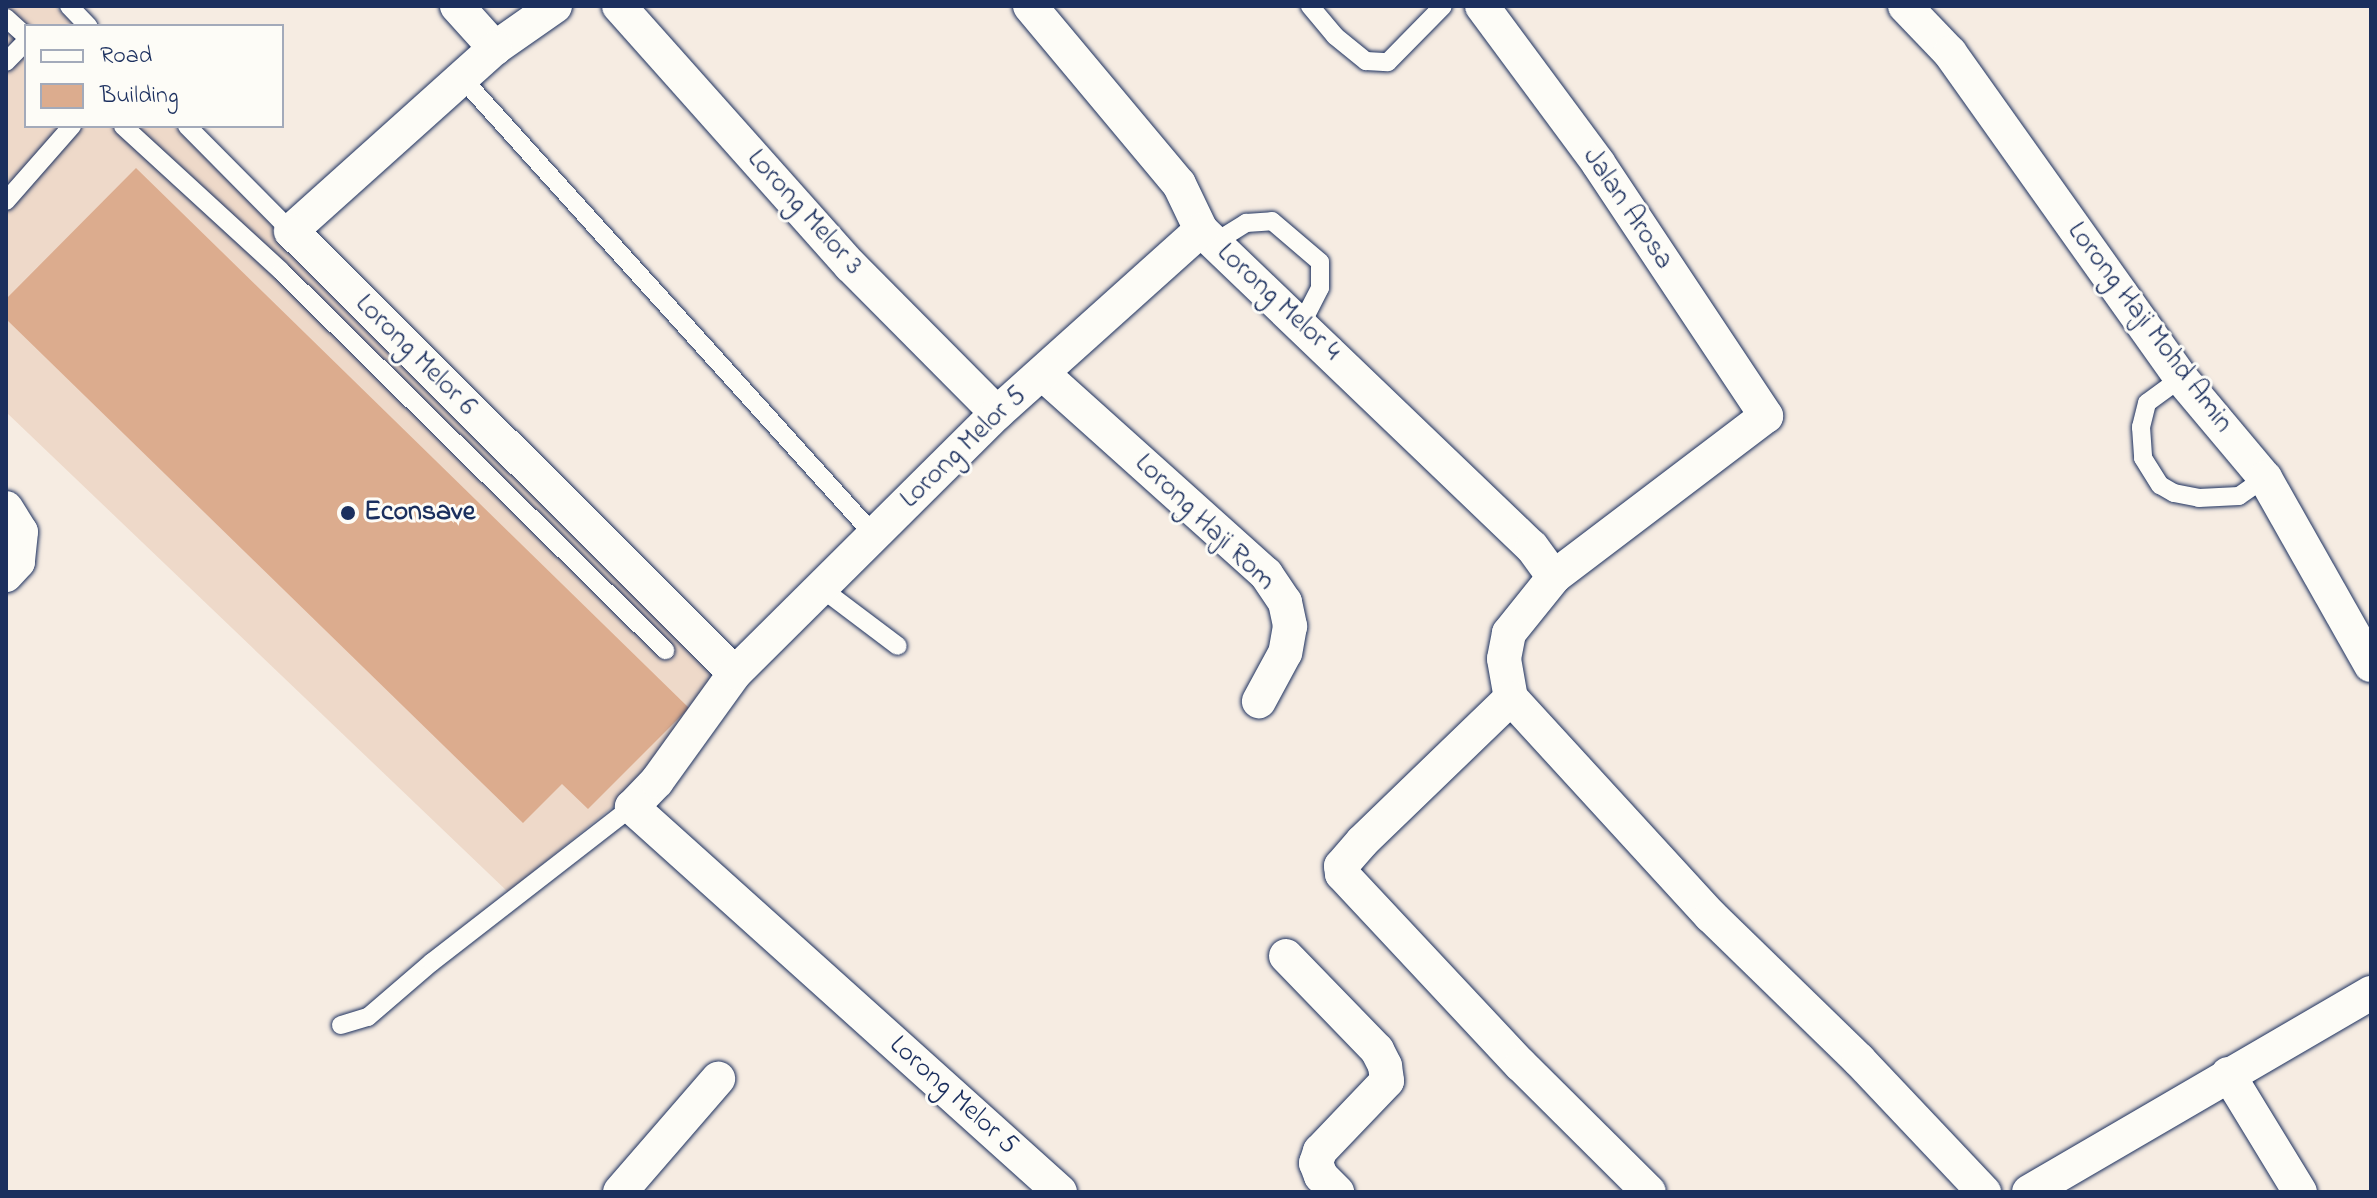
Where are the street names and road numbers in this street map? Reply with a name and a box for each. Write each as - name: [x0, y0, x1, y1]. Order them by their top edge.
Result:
- street label: Jalan Arosa: [1574, 142, 1680, 276]
- street label: Lorong Melor 3: [739, 143, 869, 283]
- street label: Lorong Haji Mohd Amin: [2059, 216, 2239, 440]
- street label: Lorong Melor 4: [1209, 237, 1347, 369]
- street label: Lorong Melor 6: [347, 288, 483, 424]
- street label: Lorong Melor 5: [894, 380, 1034, 516]
- street label: Lorong Haji Rom: [1127, 448, 1281, 598]
- street label: Lorong Melor 5: [882, 1029, 1024, 1163]

